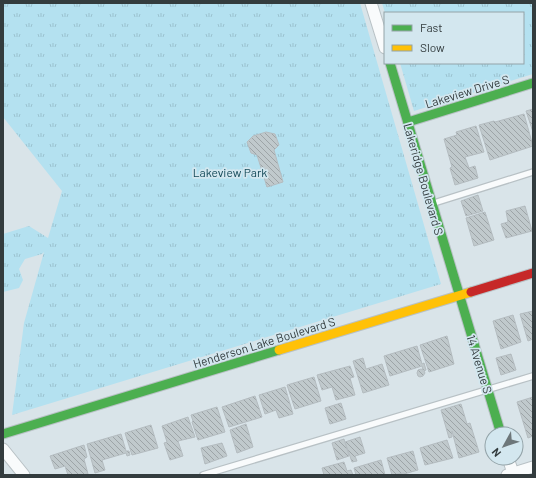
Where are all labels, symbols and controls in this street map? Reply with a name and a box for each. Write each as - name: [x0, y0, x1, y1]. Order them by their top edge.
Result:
- legend: [384, 12, 524, 64]
- text: Fast: [420, 20, 443, 34]
- text: Slow: [420, 40, 445, 54]
- street label: Lakeview Drive S: [423, 72, 511, 110]
- street label: Lakeridge Boulevard S: [401, 121, 447, 237]
- park label: Lakeview Park: [193, 165, 267, 179]
- street label: Henderson Lake Boulevard S: [191, 314, 337, 370]
- street label: 14 Avenue S: [464, 333, 496, 395]
- north arrow: [484, 426, 524, 466]
- text: N: [489, 446, 503, 460]

